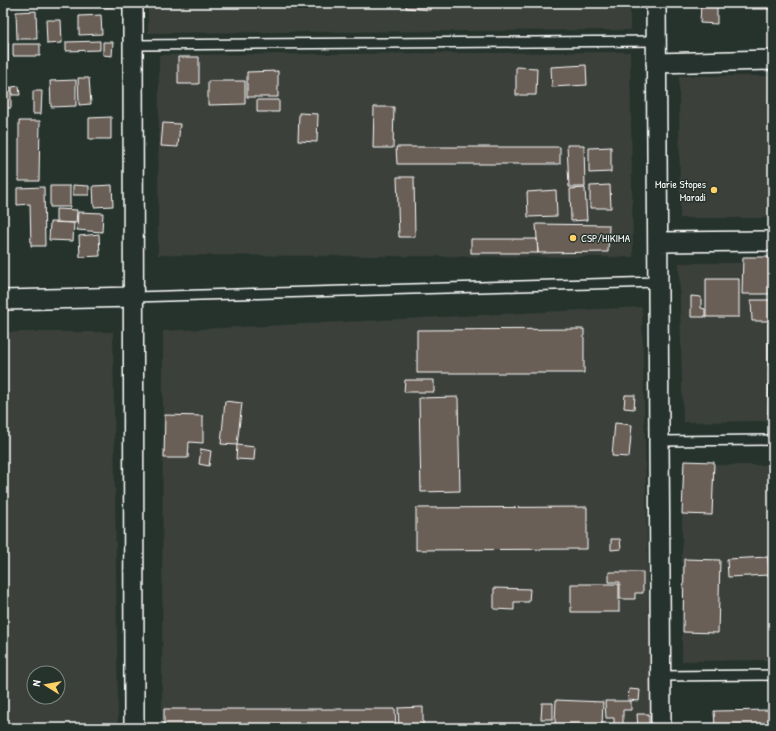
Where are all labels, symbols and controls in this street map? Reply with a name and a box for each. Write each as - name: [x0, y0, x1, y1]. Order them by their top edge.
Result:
- place label: Marie Stopes Maradi: [655, 177, 706, 204]
- marker: Marie Stopes Maradi: [709, 185, 719, 195]
- place label: CSP/HIKIMA: [581, 231, 631, 245]
- marker: CSP/HIKIMA: [568, 233, 578, 243]
- north arrow: [26, 665, 66, 705]
- text: N: [29, 679, 44, 687]

